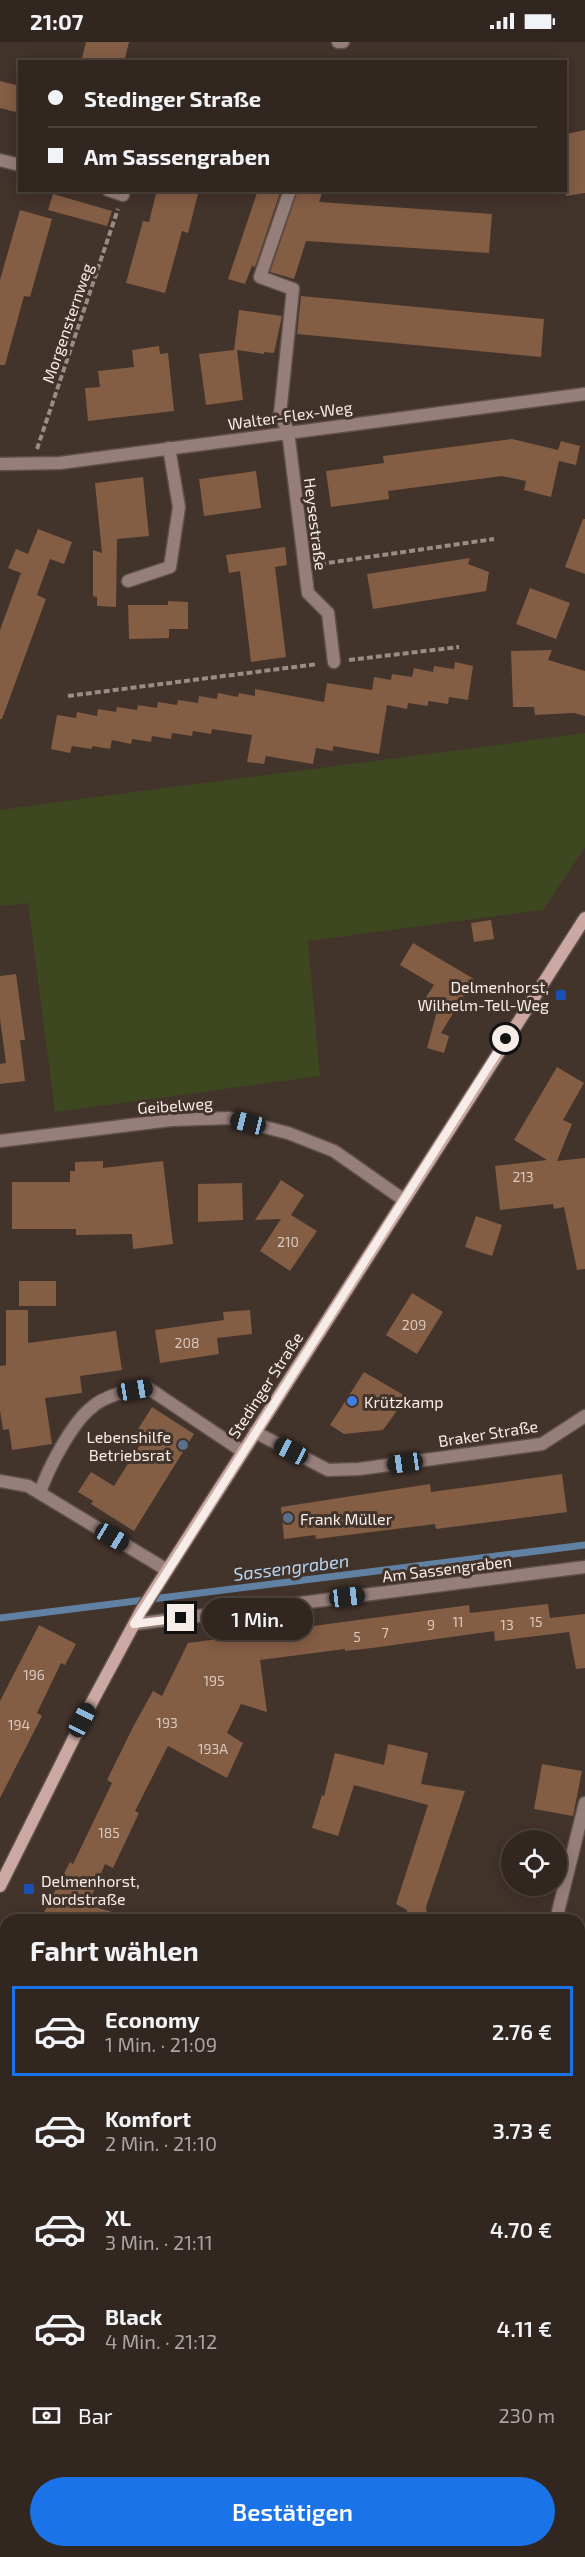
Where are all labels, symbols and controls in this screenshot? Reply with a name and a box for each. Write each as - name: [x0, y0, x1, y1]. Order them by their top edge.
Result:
- text: 21:07: [30, 8, 83, 34]
- text: Stedinger Straße: [84, 85, 261, 111]
- text: Am Sassengraben: [84, 143, 270, 169]
- street label: Morgensternweg: [38, 261, 96, 385]
- street label: Walter-Flex-Weg: [227, 397, 354, 433]
- street label: Heysestraße: [301, 477, 331, 571]
- place label: Delmenhorst, Wilhelm-Tell-Weg: [417, 977, 549, 1014]
- marker: Delmenhorst, Wilhelm-Tell-Weg: [554, 988, 568, 1002]
- route start: [492, 1025, 519, 1052]
- street label: Geibelweg: [137, 1093, 213, 1117]
- car: [228, 1110, 268, 1136]
- house number: 213: [512, 1168, 534, 1185]
- house number: 210: [277, 1233, 299, 1250]
- house number: 209: [402, 1316, 426, 1333]
- street label: Stedinger Straße: [224, 1328, 306, 1442]
- house number: 208: [175, 1334, 199, 1351]
- car: [116, 1378, 154, 1402]
- place label: Krützkamp: [364, 1392, 443, 1411]
- marker: Krützkamp: [345, 1394, 359, 1408]
- street label: Braker Straße: [437, 1416, 539, 1450]
- place label: Lebenshilfe Betriebsrat: [87, 1427, 171, 1464]
- car: [271, 1435, 311, 1467]
- marker: Lebenshilfe Betriebsrat: [176, 1438, 190, 1452]
- car: [386, 1452, 424, 1474]
- place label: Frank Müller: [300, 1509, 393, 1528]
- marker: Frank Müller: [281, 1511, 295, 1525]
- car: [92, 1520, 132, 1554]
- water label: Sassengraben: [232, 1549, 350, 1585]
- street label: Am Sassengraben: [381, 1551, 513, 1585]
- car: [328, 1586, 366, 1608]
- callout: 1 Min.: [202, 1597, 313, 1639]
- route end: [167, 1604, 194, 1631]
- text: 1 Min.: [231, 1607, 284, 1631]
- house number: 11: [452, 1613, 464, 1630]
- house number: 15: [529, 1613, 543, 1630]
- house number: 9: [427, 1616, 435, 1633]
- house number: 13: [500, 1616, 514, 1633]
- house number: 7: [381, 1624, 389, 1641]
- house number: 5: [353, 1628, 361, 1645]
- house number: 196: [23, 1666, 45, 1683]
- house number: 195: [203, 1672, 225, 1689]
- car: [66, 1700, 98, 1740]
- house number: 193: [156, 1714, 178, 1731]
- house number: 194: [8, 1716, 30, 1733]
- house number: 193A: [198, 1740, 228, 1757]
- house number: 185: [98, 1824, 120, 1841]
- map controls: [501, 1830, 567, 1896]
- button: locate: [501, 1830, 567, 1896]
- place label: Delmenhorst, Nordstraße: [41, 1871, 140, 1908]
- marker: Delmenhorst, Nordstraße: [22, 1882, 36, 1896]
- text: Fahrt wählen: [30, 1934, 199, 1966]
- icon: car: [33, 2004, 87, 2058]
- text: Economy: [105, 2006, 200, 2032]
- text: 2.76 €: [492, 2018, 552, 2044]
- text: 1 Min. · 21:09: [105, 2032, 217, 2056]
- icon: car: [33, 2103, 87, 2157]
- text: Komfort: [105, 2105, 191, 2131]
- text: 3.73 €: [492, 2117, 552, 2143]
- text: 2 Min. · 21:10: [105, 2131, 217, 2155]
- icon: car: [33, 2202, 87, 2256]
- text: XL: [105, 2204, 131, 2230]
- text: 4.70 €: [490, 2216, 552, 2242]
- text: 3 Min. · 21:11: [105, 2230, 213, 2254]
- icon: car: [33, 2301, 87, 2355]
- text: Black: [105, 2303, 162, 2329]
- text: 4.11 €: [497, 2315, 552, 2341]
- text: 4 Min. · 21:12: [105, 2329, 217, 2353]
- icon: cash: [30, 2399, 63, 2432]
- text: Bar: [78, 2402, 113, 2428]
- text: 230 m: [499, 2403, 555, 2427]
- button: Bestätigen: [30, 2477, 555, 2546]

